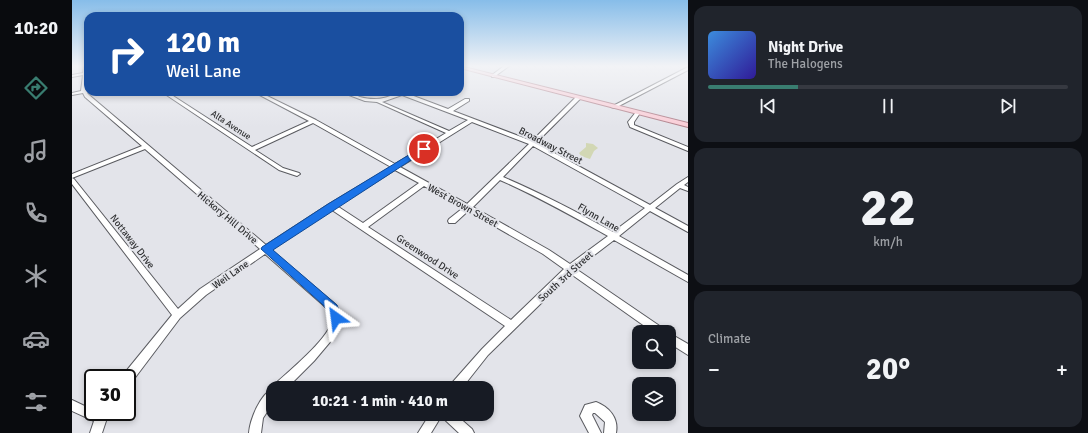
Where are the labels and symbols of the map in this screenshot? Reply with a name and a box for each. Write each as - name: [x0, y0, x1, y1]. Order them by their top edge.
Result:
- street label: Alta Avenue: [209, 108, 253, 143]
- street label: Broadway Street: [517, 125, 585, 167]
- pin: [407, 132, 441, 166]
- street label: West Brown Street: [425, 182, 500, 230]
- street label: Hickory Hill Drive: [195, 189, 260, 246]
- street label: Flynn Lane: [575, 201, 622, 235]
- street label: Nottaway Drive: [107, 212, 157, 271]
- street label: Greenwood Drive: [394, 232, 461, 282]
- street label: South 3rd Street: [536, 249, 596, 305]
- street label: Weil Lane: [210, 258, 251, 292]
- position arrow: [315, 297, 357, 339]
- speed limit sign: 30: [84, 369, 136, 421]

